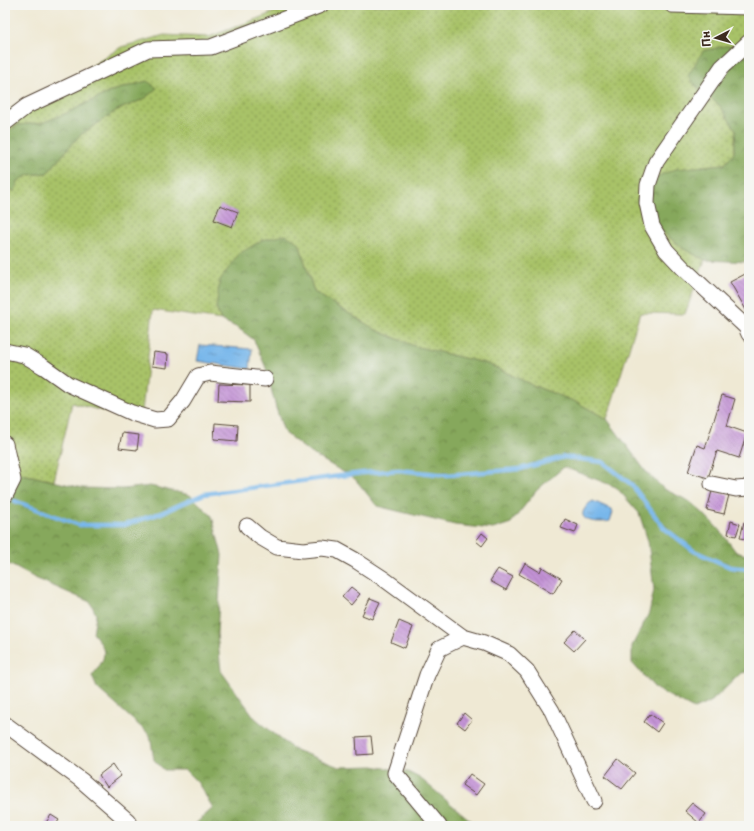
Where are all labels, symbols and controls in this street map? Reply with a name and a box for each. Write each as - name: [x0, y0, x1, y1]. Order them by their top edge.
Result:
- north arrow: [696, 18, 736, 58]
- text: Пн: [696, 30, 715, 48]

